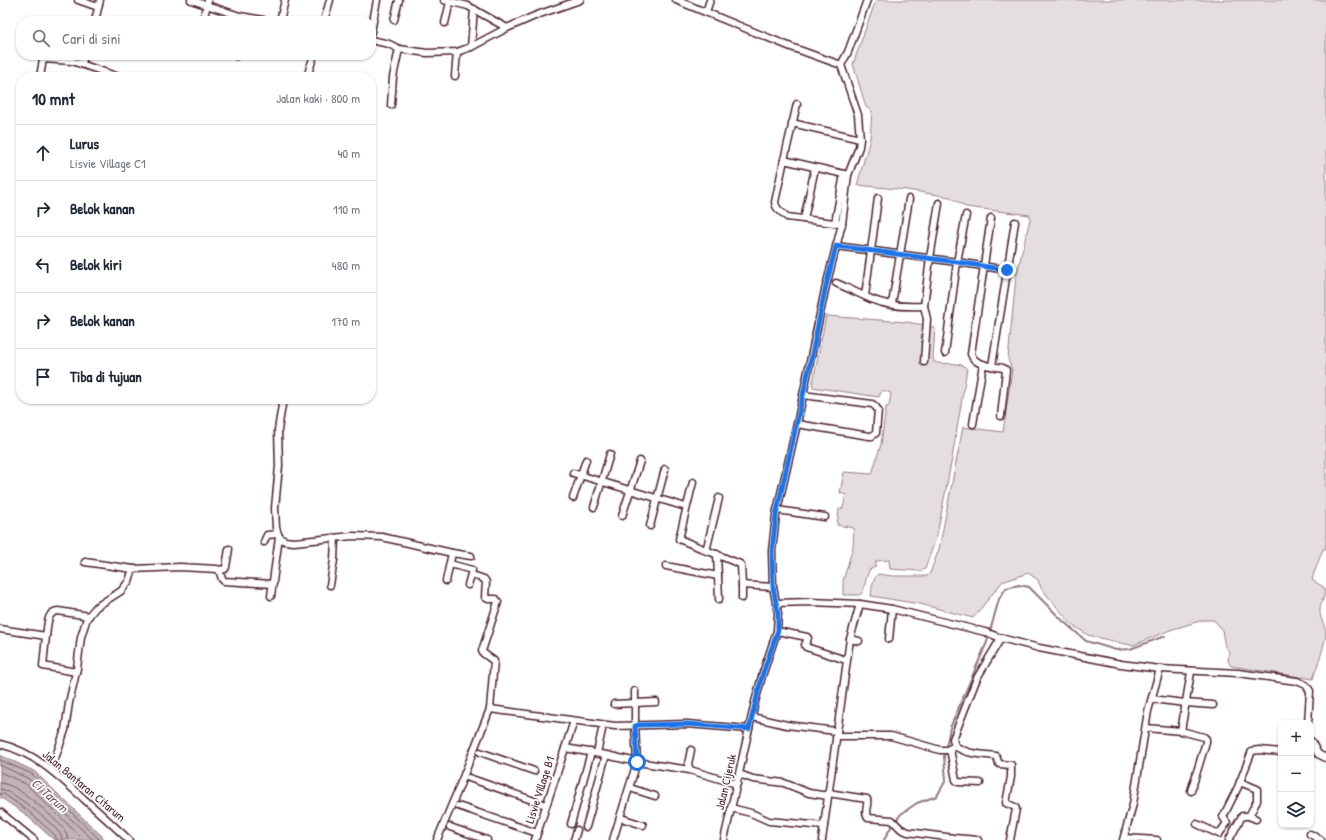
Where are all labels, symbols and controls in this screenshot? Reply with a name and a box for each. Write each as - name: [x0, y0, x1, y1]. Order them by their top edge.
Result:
- search box: [16, 16, 376, 60]
- icon: search: [30, 27, 52, 49]
- text: Cari di sini: [62, 28, 121, 49]
- text: 10 mnt: [32, 87, 75, 110]
- text: Jalan kaki · 800 m: [276, 89, 360, 107]
- text: Lurus: [70, 133, 99, 154]
- icon: ahead: [32, 142, 54, 164]
- text: 40 m: [337, 144, 360, 162]
- text: Lisvie Village C1: [70, 154, 146, 172]
- icon: right: [32, 198, 54, 220]
- text: Belok kanan: [70, 198, 135, 219]
- text: 110 m: [333, 200, 360, 218]
- icon: left: [32, 254, 54, 276]
- text: Belok kiri: [70, 254, 122, 275]
- text: 480 m: [332, 256, 360, 274]
- route end: [998, 261, 1016, 279]
- icon: right: [32, 310, 54, 332]
- text: Belok kanan: [70, 310, 135, 331]
- text: 170 m: [331, 312, 360, 330]
- icon: arrive: [32, 366, 54, 388]
- text: Tiba di tujuan: [70, 366, 142, 387]
- map controls: [1278, 720, 1314, 828]
- button: +: [1278, 720, 1314, 756]
- street label: Jalan Bantaran Citarum: [39, 746, 129, 825]
- street label: Jalan Cijeruk: [711, 752, 740, 811]
- route start: [628, 753, 646, 771]
- street label: Lisvie Village B1: [521, 754, 558, 825]
- button: −: [1278, 756, 1314, 792]
- water label: Ci Tarum: [28, 774, 73, 817]
- button: layers: [1278, 792, 1314, 828]

